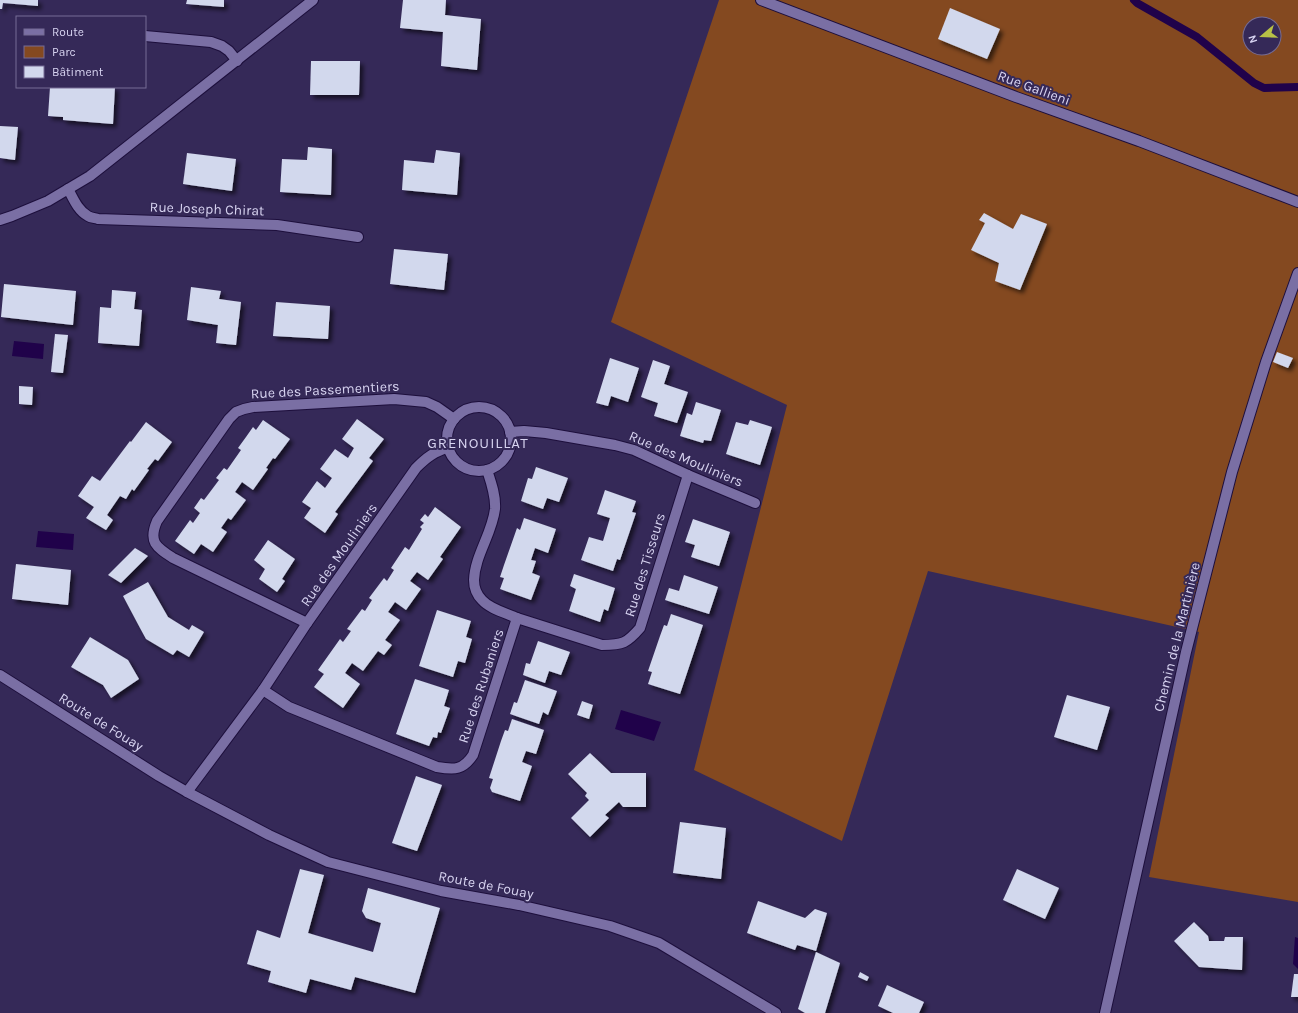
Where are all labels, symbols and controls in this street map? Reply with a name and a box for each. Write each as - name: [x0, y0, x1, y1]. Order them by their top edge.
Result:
- legend: [16, 16, 146, 88]
- north arrow: [1242, 16, 1282, 56]
- text: Route: [52, 25, 84, 39]
- text: N: [1246, 33, 1260, 45]
- text: Parc: [52, 45, 76, 59]
- text: Bâtiment: [52, 65, 104, 79]
- street label: Rue Gallieni: [995, 67, 1073, 109]
- street label: Rue Joseph Chirat: [149, 199, 265, 219]
- street label: Rue des Passementiers: [250, 378, 400, 402]
- street label: Rue des Mouliniers: [627, 427, 745, 491]
- district label: GRENOUILLAT: [427, 434, 529, 452]
- street label: Rue des Mouliniers: [297, 500, 381, 610]
- street label: Rue des Tisseurs: [621, 511, 669, 619]
- street label: Chemin de la Martinière: [1150, 561, 1204, 713]
- street label: Rue des Rubaniers: [455, 627, 507, 745]
- street label: Route de Fouay: [56, 689, 147, 755]
- street label: Route de Fouay: [437, 867, 535, 903]

